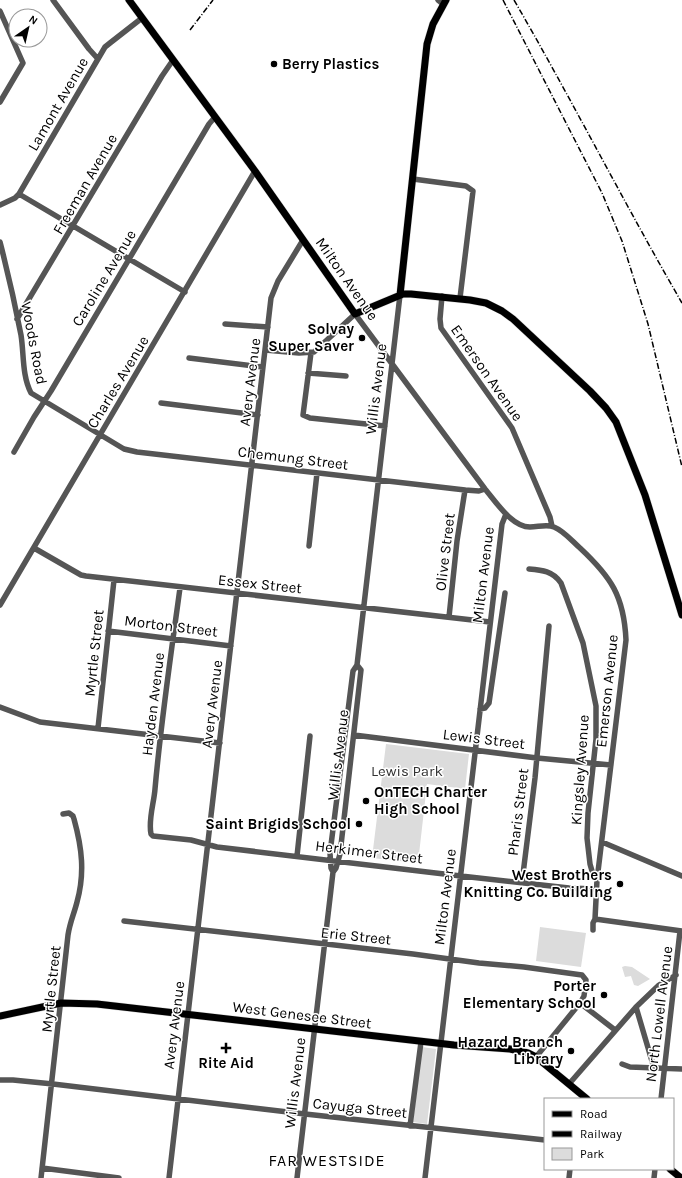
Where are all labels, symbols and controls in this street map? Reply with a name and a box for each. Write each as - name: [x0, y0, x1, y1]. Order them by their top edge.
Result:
- north arrow: [8, 8, 48, 48]
- text: N: [26, 13, 40, 28]
- street label: Lamont Avenue: [24, 54, 92, 154]
- place label: Berry Plastics: [282, 55, 380, 73]
- marker: Berry Plastics: [269, 59, 279, 69]
- street label: Freeman Avenue: [49, 131, 121, 237]
- street label: Caroline Avenue: [68, 226, 140, 330]
- street label: Milton Avenue: [312, 234, 382, 324]
- street label: Woods Road: [17, 300, 51, 386]
- place label: Solvay Super Saver: [268, 320, 354, 355]
- street label: Emerson Avenue: [447, 321, 527, 425]
- street label: Charles Avenue: [83, 333, 153, 431]
- marker: Solvay Super Saver: [357, 333, 367, 343]
- street label: Avery Avenue: [236, 337, 264, 427]
- street label: Willis Avenue: [361, 342, 391, 436]
- street label: Chemung Street: [237, 442, 350, 474]
- street label: Olive Street: [431, 512, 459, 592]
- street label: Milton Avenue: [468, 526, 498, 624]
- street label: Essex Street: [217, 571, 303, 597]
- street label: Myrtle Street: [80, 608, 108, 697]
- street label: Morton Street: [123, 611, 219, 641]
- street label: Emerson Avenue: [592, 634, 622, 748]
- street label: Hayden Avenue: [138, 651, 168, 757]
- street label: Avery Avenue: [198, 659, 226, 749]
- street label: Willis Avenue: [323, 708, 353, 802]
- street label: Kingsley Avenue: [567, 714, 593, 826]
- street label: Lewis Street: [442, 725, 526, 753]
- park label: Lewis Park: [371, 762, 443, 780]
- street label: Pharis Street: [504, 767, 532, 857]
- place label: OnTECH Charter High School: [374, 783, 487, 818]
- marker: OnTECH Charter High School: [361, 796, 371, 806]
- place label: Saint Brigids School: [205, 815, 351, 833]
- marker: Saint Brigids School: [354, 819, 364, 829]
- street label: Herkimer Street: [314, 836, 424, 868]
- street label: Milton Avenue: [430, 848, 460, 946]
- place label: West Brothers Knitting Co. Building: [463, 866, 612, 901]
- marker: West Brothers Knitting Co. Building: [615, 879, 625, 889]
- street label: Erie Street: [320, 923, 392, 949]
- street label: Myrtle Street: [37, 944, 65, 1033]
- street label: North Lowell Avenue: [642, 945, 676, 1083]
- place label: Porter Elementary School: [463, 977, 596, 1012]
- street label: Avery Avenue: [160, 980, 188, 1070]
- marker: Porter Elementary School: [599, 990, 609, 1000]
- street label: West Genesee Street: [231, 998, 373, 1032]
- place label: Hazard Branch Library: [458, 1033, 563, 1068]
- street label: Willis Avenue: [280, 1036, 310, 1130]
- marker: Rite Aid: [221, 1043, 231, 1053]
- marker: Hazard Branch Library: [566, 1046, 576, 1056]
- place label: Rite Aid: [198, 1054, 254, 1072]
- street label: Cayuga Street: [312, 1094, 409, 1122]
- legend: [544, 1098, 674, 1170]
- text: Road: [580, 1107, 608, 1121]
- text: Railway: [580, 1127, 622, 1141]
- text: Park: [580, 1147, 605, 1161]
- district label: FAR WESTSIDE: [269, 1151, 385, 1170]

